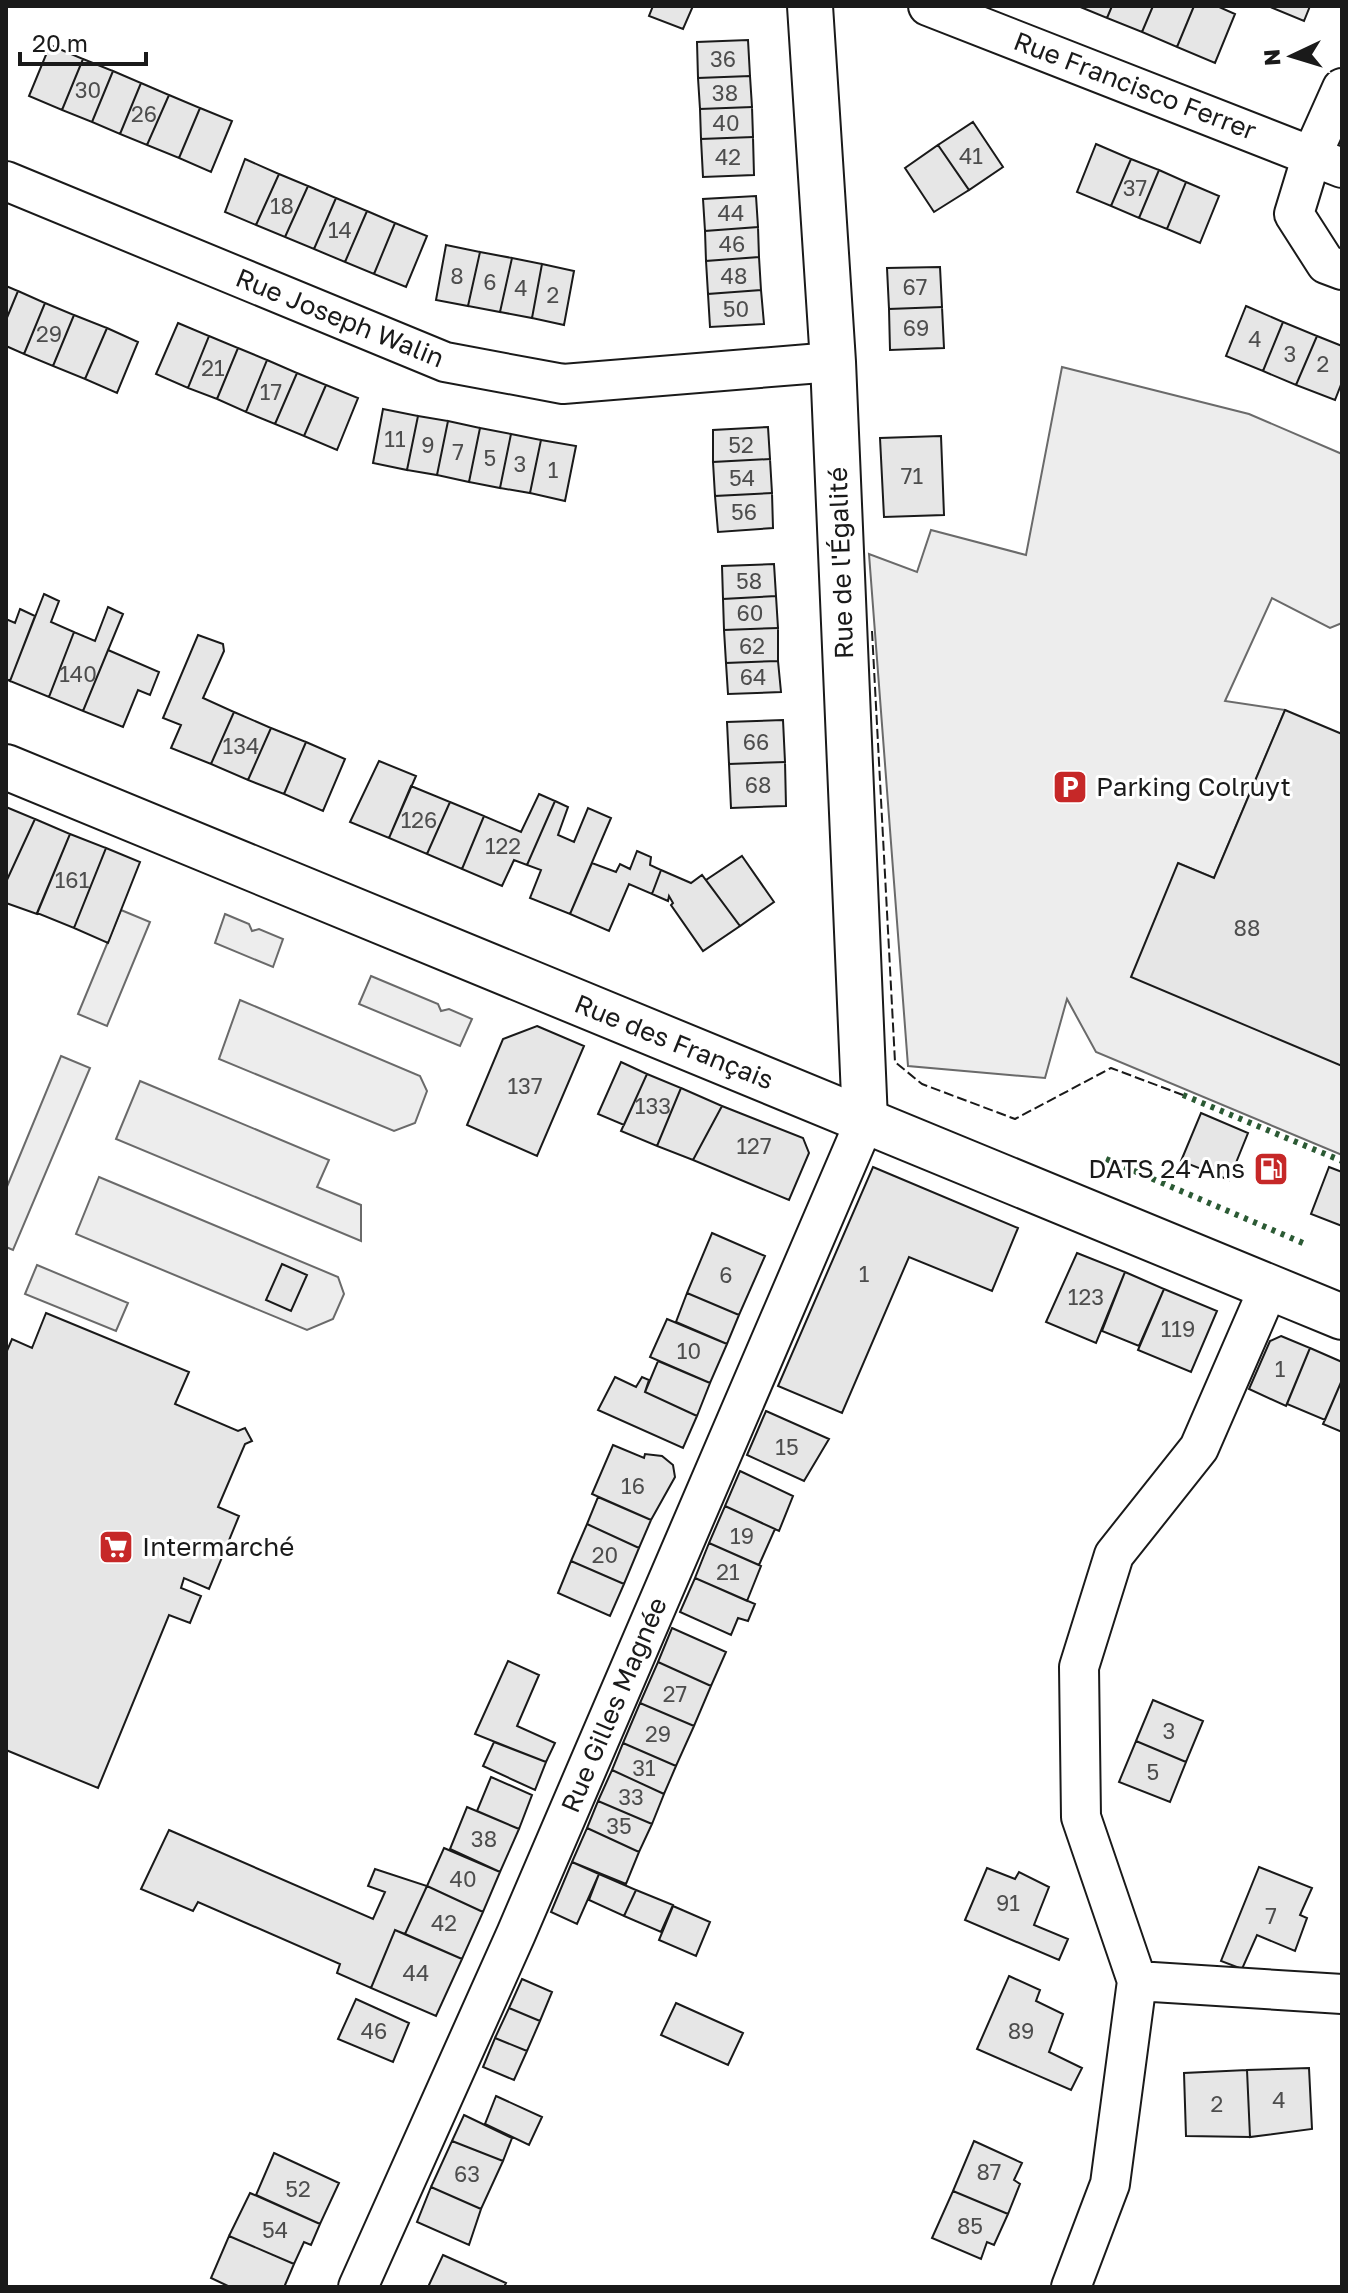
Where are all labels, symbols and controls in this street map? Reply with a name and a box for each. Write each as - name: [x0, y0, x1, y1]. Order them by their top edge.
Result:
- scale bar: [20, 16, 146, 66]
- north arrow: [1252, 16, 1332, 96]
- street label: Rue Francisco Ferrer: [1010, 25, 1261, 146]
- text: 20 m: [32, 28, 88, 57]
- house number: 36: [710, 45, 736, 72]
- text: N: [1257, 48, 1286, 67]
- house number: 30: [75, 76, 101, 103]
- house number: 38: [712, 79, 738, 106]
- house number: 26: [131, 100, 157, 127]
- house number: 40: [712, 109, 740, 136]
- house number: 41: [959, 142, 983, 169]
- house number: 42: [715, 143, 741, 170]
- house number: 37: [1123, 174, 1147, 201]
- house number: 18: [270, 192, 294, 219]
- house number: 44: [718, 199, 744, 226]
- house number: 14: [328, 216, 352, 243]
- house number: 46: [719, 230, 745, 257]
- street label: Rue Joseph Walin: [232, 262, 449, 373]
- house number: 8: [450, 262, 464, 289]
- house number: 48: [721, 262, 747, 289]
- house number: 6: [483, 268, 497, 295]
- house number: 67: [903, 273, 927, 300]
- house number: 4: [514, 274, 528, 301]
- house number: 2: [547, 281, 559, 308]
- house number: 50: [723, 295, 749, 322]
- house number: 69: [903, 314, 929, 341]
- house number: 29: [36, 320, 62, 347]
- house number: 4: [1248, 325, 1262, 352]
- house number: 3: [1284, 340, 1296, 367]
- house number: 2: [1317, 350, 1329, 377]
- house number: 21: [201, 354, 225, 381]
- house number: 17: [260, 378, 282, 405]
- house number: 11: [384, 425, 406, 452]
- house number: 9: [421, 431, 435, 458]
- house number: 52: [728, 431, 754, 458]
- house number: 7: [452, 438, 464, 465]
- house number: 5: [484, 444, 496, 471]
- house number: 3: [514, 450, 526, 477]
- house number: 1: [548, 456, 559, 483]
- house number: 71: [901, 462, 923, 489]
- house number: 54: [729, 464, 755, 491]
- street label: Rue de l'Égalité: [822, 466, 859, 660]
- house number: 56: [731, 498, 757, 525]
- house number: 58: [736, 567, 762, 594]
- house number: 60: [737, 599, 763, 626]
- house number: 62: [739, 632, 765, 659]
- house number: 140: [59, 660, 97, 687]
- house number: 64: [740, 663, 766, 690]
- house number: 66: [743, 728, 769, 755]
- house number: 134: [223, 732, 259, 759]
- parking icon: Parking Colruyt: [1051, 768, 1089, 806]
- house number: 68: [745, 771, 771, 798]
- place label: Parking Colruyt: [1096, 771, 1291, 802]
- house number: 126: [401, 806, 437, 833]
- house number: 122: [485, 832, 521, 859]
- house number: 161: [55, 866, 90, 893]
- house number: 88: [1234, 914, 1260, 941]
- street label: Rue des Français: [570, 988, 778, 1096]
- house number: 137: [507, 1072, 543, 1099]
- house number: 133: [635, 1092, 671, 1119]
- house number: 127: [736, 1132, 772, 1159]
- fuel station icon: DATS 24 Ans: [1252, 1150, 1290, 1188]
- place label: DATS 24 Ans: [1088, 1153, 1245, 1184]
- house number: 1: [859, 1260, 870, 1287]
- house number: 6: [719, 1261, 733, 1288]
- house number: 123: [1068, 1283, 1104, 1310]
- house number: 119: [1161, 1315, 1195, 1342]
- house number: 10: [677, 1337, 701, 1364]
- house number: 1: [1275, 1355, 1286, 1382]
- house number: 15: [775, 1433, 799, 1460]
- house number: 16: [621, 1472, 645, 1499]
- house number: 19: [730, 1522, 754, 1549]
- supermarket icon: Intermarché: [97, 1528, 135, 1566]
- place label: Intermarché: [142, 1531, 294, 1562]
- house number: 20: [592, 1541, 618, 1568]
- house number: 21: [716, 1558, 740, 1585]
- street label: Rue Gilles Magnée: [554, 1593, 673, 1817]
- house number: 27: [663, 1680, 687, 1707]
- house number: 3: [1163, 1717, 1175, 1744]
- house number: 29: [645, 1720, 671, 1747]
- house number: 31: [632, 1754, 656, 1781]
- house number: 5: [1147, 1758, 1159, 1785]
- house number: 33: [618, 1783, 644, 1810]
- house number: 35: [606, 1812, 632, 1839]
- house number: 38: [471, 1825, 497, 1852]
- house number: 40: [449, 1865, 477, 1892]
- house number: 91: [996, 1889, 1020, 1916]
- house number: 7: [1265, 1902, 1277, 1929]
- house number: 42: [431, 1909, 457, 1936]
- house number: 44: [403, 1959, 429, 1986]
- house number: 46: [361, 2017, 387, 2044]
- house number: 89: [1008, 2017, 1034, 2044]
- house number: 4: [1272, 2086, 1286, 2113]
- house number: 2: [1211, 2090, 1223, 2117]
- house number: 87: [976, 2158, 1002, 2185]
- house number: 63: [454, 2160, 480, 2187]
- house number: 52: [285, 2175, 311, 2202]
- house number: 85: [957, 2212, 983, 2239]
- house number: 54: [262, 2216, 288, 2243]

